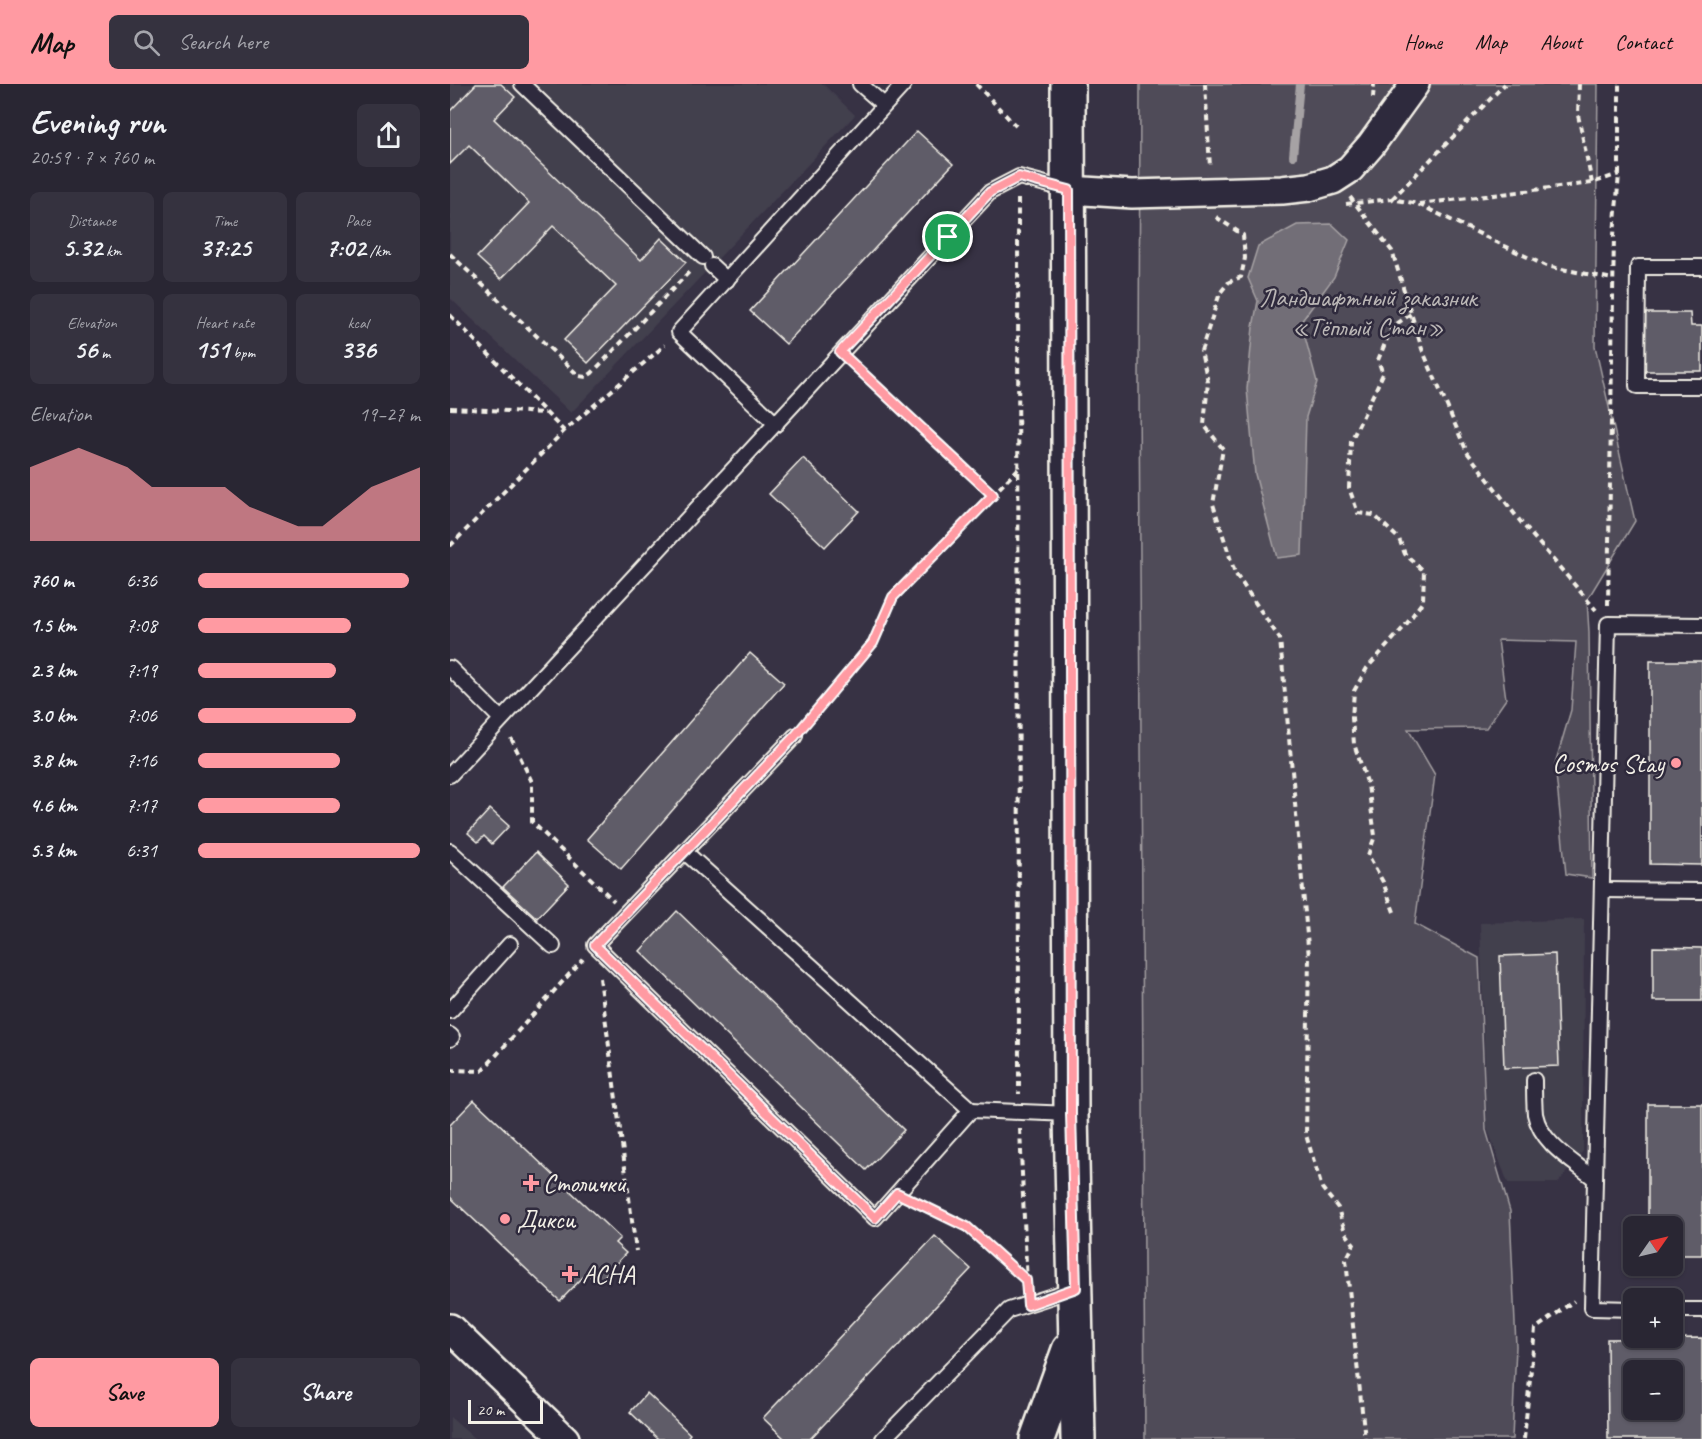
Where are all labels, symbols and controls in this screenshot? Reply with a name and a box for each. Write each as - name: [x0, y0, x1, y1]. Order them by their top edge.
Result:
- search box: [109, 15, 529, 69]
- text: Map: [30, 25, 73, 60]
- icon: search: [130, 26, 163, 59]
- text: Search here: [178, 28, 268, 56]
- text: Home: [1404, 29, 1442, 55]
- text: Map: [1475, 29, 1507, 55]
- text: About: [1540, 29, 1582, 55]
- text: Contact: [1615, 29, 1672, 55]
- text: Evening run: [30, 101, 165, 143]
- button: share: [357, 104, 420, 167]
- text: 20:59 · 7 × 760 m: [30, 145, 154, 170]
- text: Distance: [68, 211, 116, 231]
- text: Time: [213, 211, 237, 231]
- text: Pace: [346, 211, 370, 231]
- pin: [922, 211, 973, 262]
- icon: arrive: [931, 220, 964, 253]
- text: 5.32: [62, 231, 102, 264]
- text: 37:25: [199, 231, 251, 264]
- text: 7:02: [326, 231, 366, 264]
- text: km: [102, 241, 122, 261]
- text: /km: [366, 241, 390, 261]
- park label: Ландшафтный заказник «Тёплый Стан»: [1259, 281, 1479, 344]
- text: Elevation: [67, 313, 117, 333]
- text: Heart rate: [196, 313, 254, 333]
- text: kcal: [347, 313, 369, 333]
- text: 56: [74, 333, 97, 366]
- text: 151: [195, 333, 229, 366]
- text: 336: [340, 333, 376, 366]
- text: m: [97, 343, 110, 363]
- text: bpm: [229, 343, 255, 363]
- text: Elevation: [30, 402, 92, 427]
- text: 19–27 m: [359, 402, 420, 427]
- text: 760 m: [30, 568, 74, 593]
- text: 6:36: [126, 568, 157, 593]
- text: 1.5 km: [30, 613, 76, 638]
- text: 7:08: [126, 613, 157, 638]
- text: 2.3 km: [30, 658, 77, 683]
- text: 7:19: [126, 658, 157, 683]
- text: 3.0 km: [30, 703, 77, 728]
- text: 7:06: [126, 703, 157, 728]
- place label: Cosmos Stay: [1552, 747, 1666, 780]
- text: 3.8 km: [30, 748, 77, 773]
- text: 7:16: [126, 748, 157, 773]
- marker: Cosmos Stay: [1669, 756, 1683, 770]
- text: 4.6 km: [30, 793, 77, 818]
- text: 7:17: [126, 793, 157, 818]
- text: 5.3 km: [30, 838, 76, 863]
- text: 6:31: [126, 838, 157, 863]
- place label: Столички: [543, 1167, 627, 1200]
- marker: Столички: [524, 1176, 538, 1190]
- place label: Дикси: [517, 1203, 577, 1236]
- marker: Дикси: [498, 1212, 512, 1226]
- north arrow: [1623, 1216, 1683, 1276]
- map controls: [1623, 1216, 1683, 1420]
- place label: АСНА: [582, 1258, 636, 1291]
- marker: АСНА: [563, 1267, 577, 1281]
- button: +: [1623, 1288, 1683, 1348]
- button: Save: [30, 1358, 219, 1427]
- button: Share: [231, 1358, 420, 1427]
- button: −: [1623, 1360, 1683, 1420]
- scale bar: [468, 1397, 543, 1424]
- text: 20 m: [477, 1400, 504, 1420]

